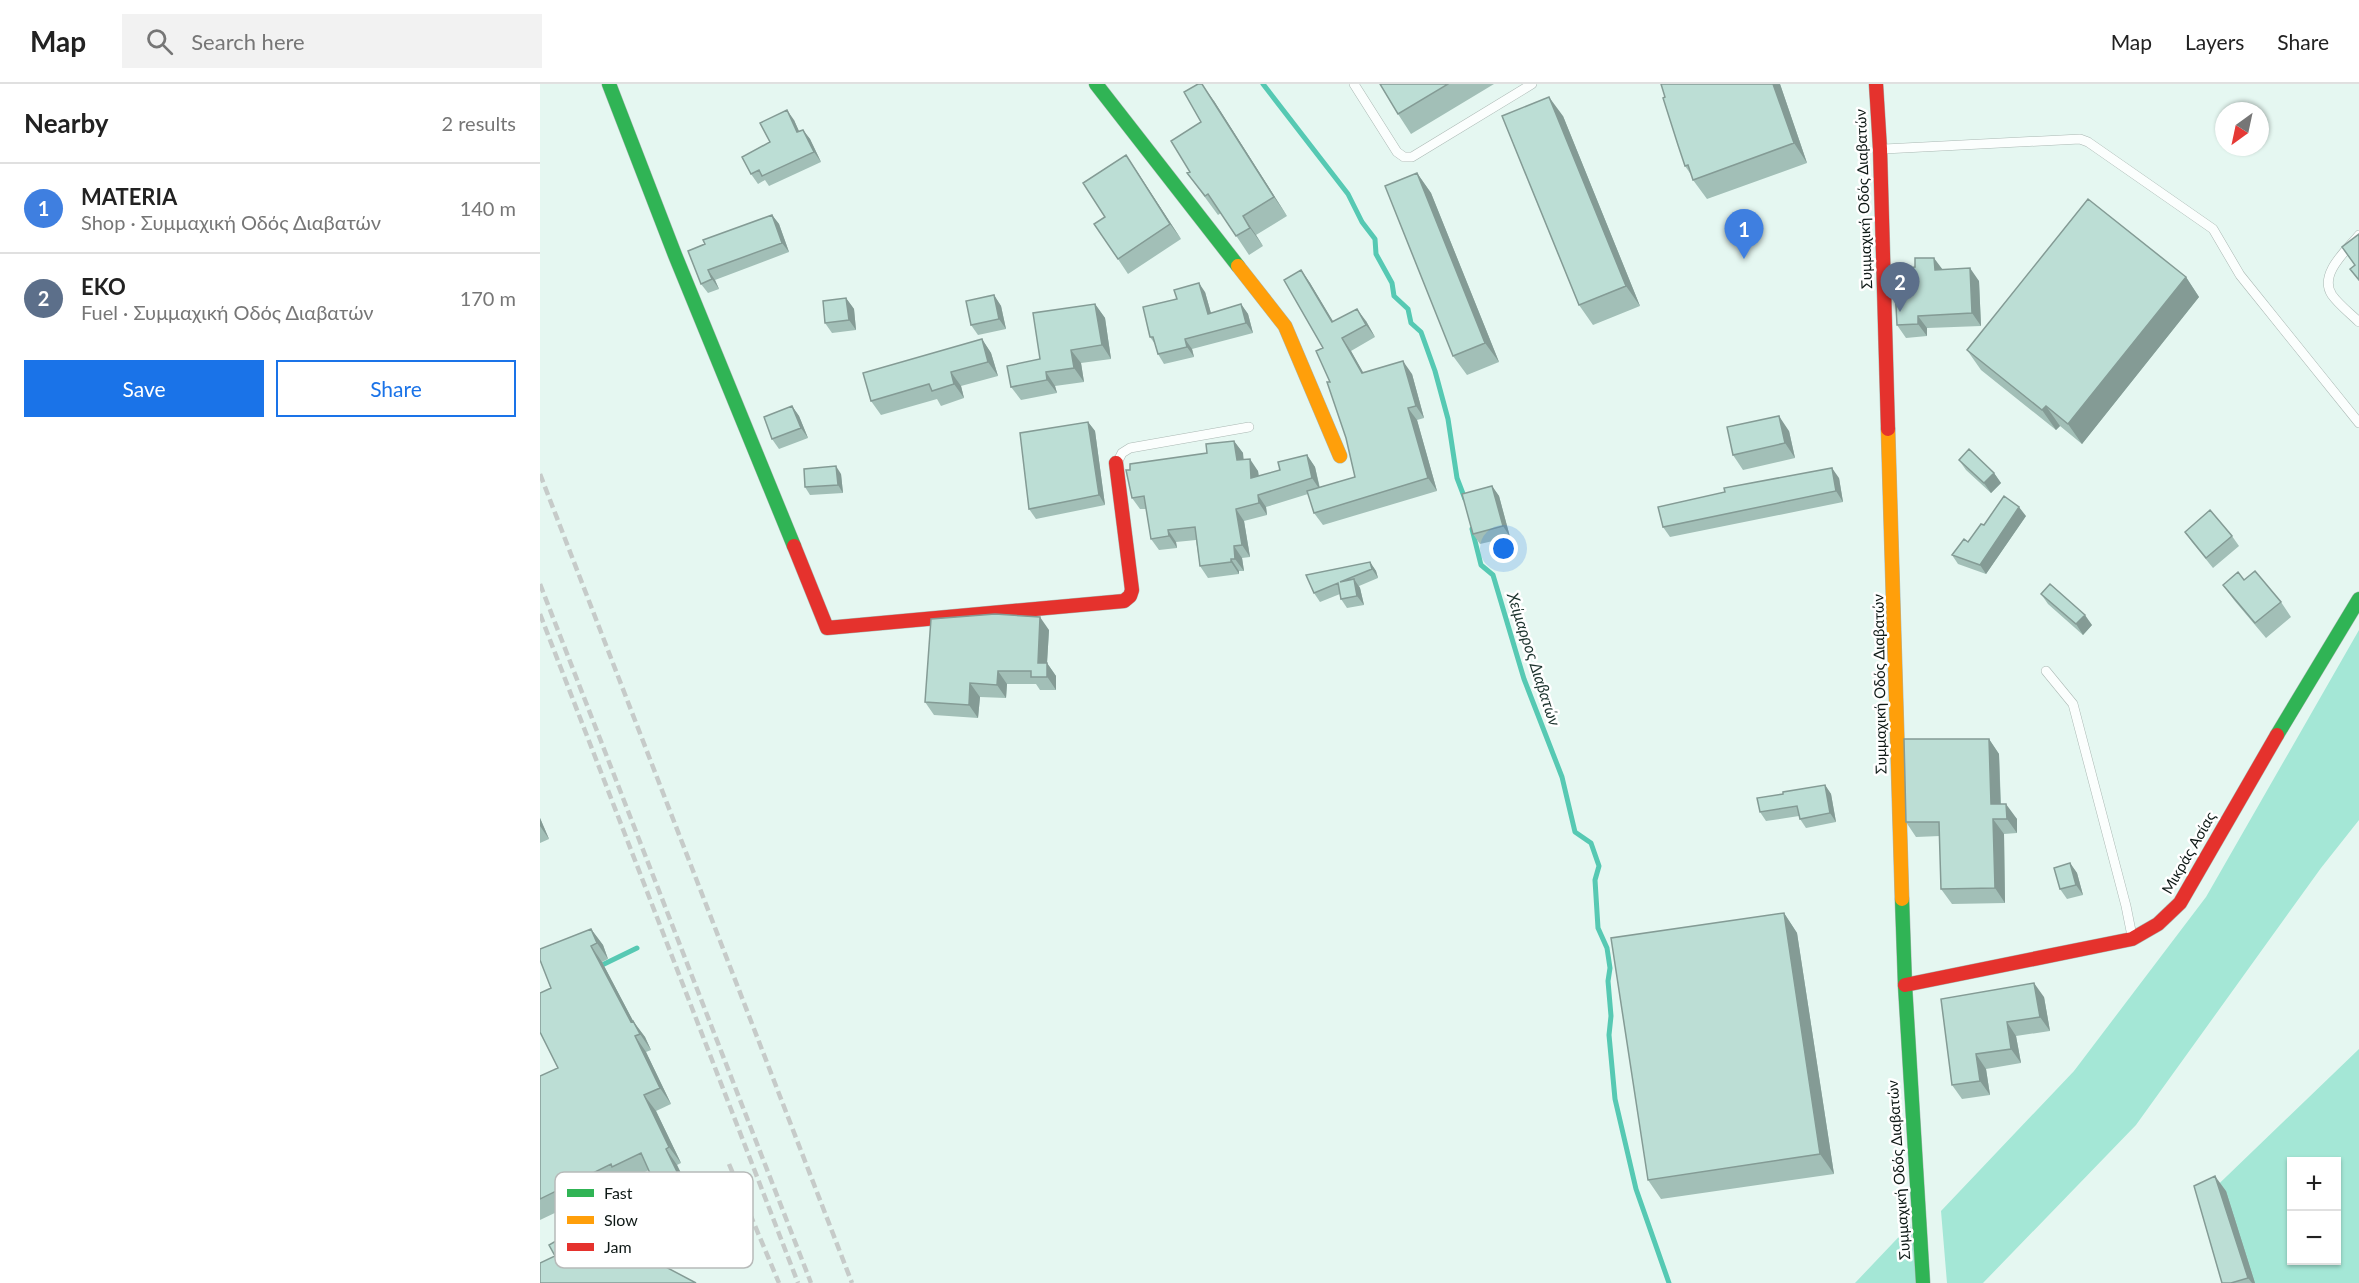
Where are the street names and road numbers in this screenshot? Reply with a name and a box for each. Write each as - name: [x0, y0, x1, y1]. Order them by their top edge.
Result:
- street label: Συμμαχική Οδός Διαβατών: [1851, 108, 1875, 289]
- street label: Συμμαχική Οδός Διαβατών: [1868, 594, 1890, 774]
- street label: Μικράς Ασίας: [2157, 808, 2219, 897]
- street label: Συμμαχική Οδός Διαβατών: [1883, 1079, 1913, 1261]

